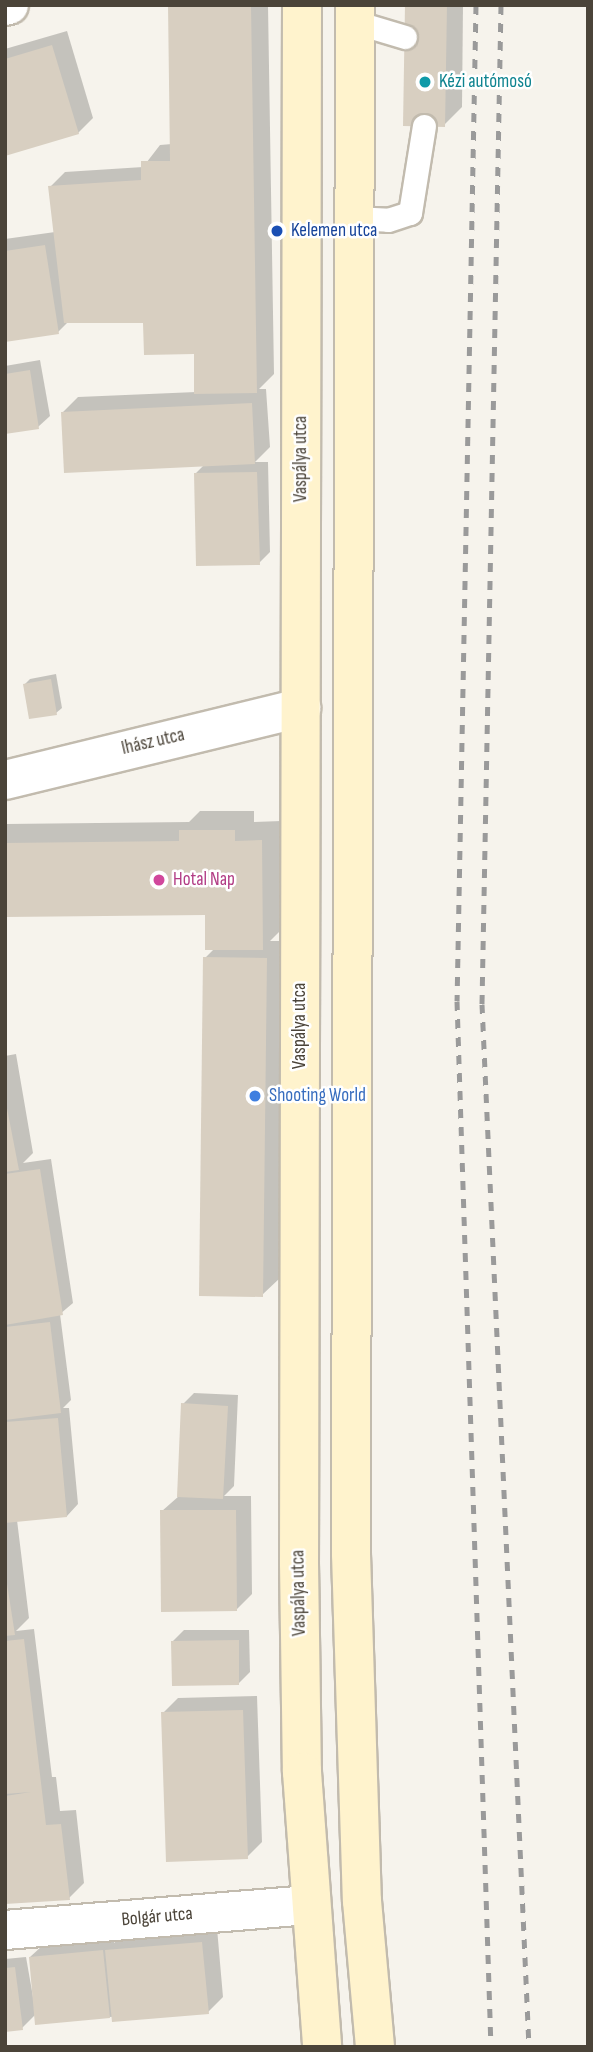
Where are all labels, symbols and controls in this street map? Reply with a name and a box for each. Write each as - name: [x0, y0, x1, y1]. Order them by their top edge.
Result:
- place label: Kézi autómosó: [439, 71, 532, 93]
- marker: Kézi autómosó: [417, 74, 433, 90]
- place label: Kelemen utca: [291, 220, 377, 242]
- marker: Kelemen utca: [269, 223, 285, 239]
- street label: Vaspálya utca: [290, 416, 312, 502]
- street label: Ihász utca: [119, 724, 187, 760]
- place label: Hotal Nap: [173, 869, 235, 891]
- marker: Hotal Nap: [151, 872, 167, 888]
- street label: Vaspálya utca: [289, 983, 311, 1069]
- place label: Shooting World: [269, 1085, 366, 1107]
- marker: Shooting World: [247, 1088, 263, 1104]
- street label: Vaspálya utca: [287, 1550, 311, 1636]
- street label: Bolgár utca: [121, 1903, 193, 1931]

